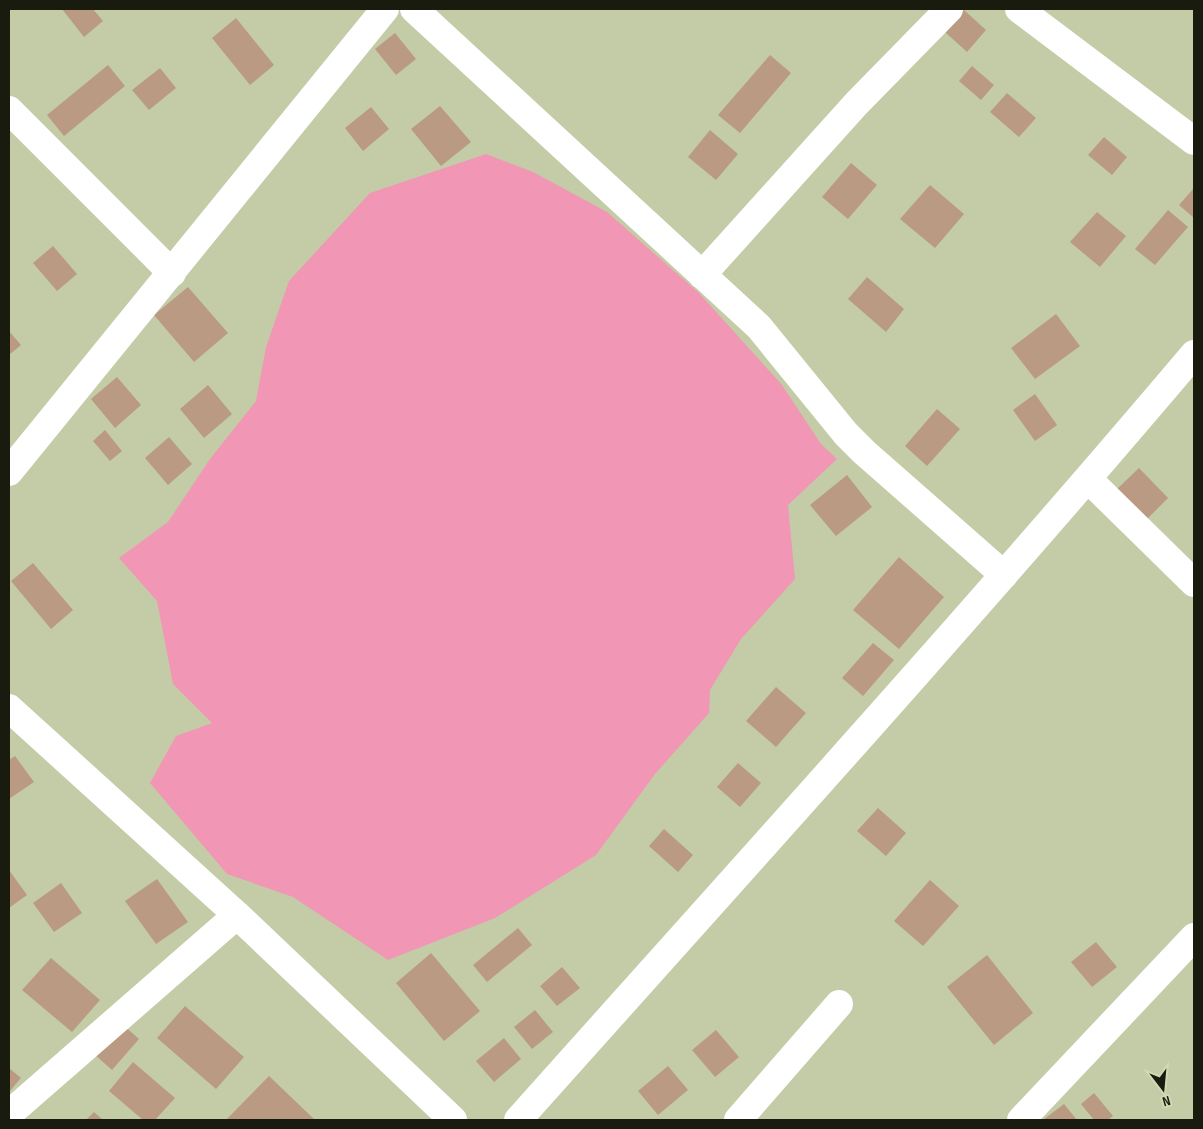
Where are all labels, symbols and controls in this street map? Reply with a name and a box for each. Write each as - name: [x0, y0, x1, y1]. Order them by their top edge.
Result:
- north arrow: [1138, 1064, 1188, 1114]
- text: N: [1161, 1092, 1172, 1110]

